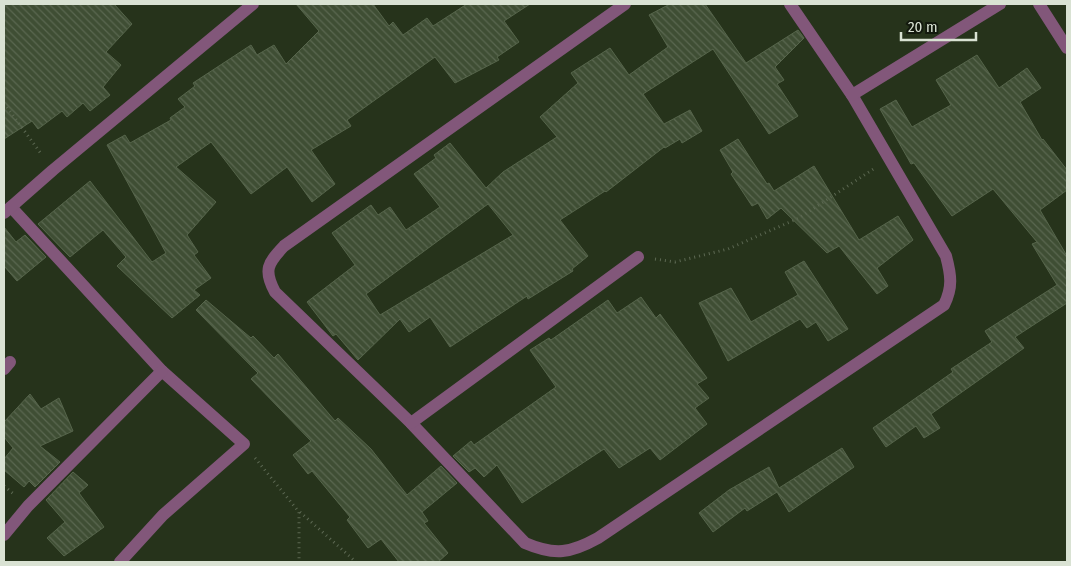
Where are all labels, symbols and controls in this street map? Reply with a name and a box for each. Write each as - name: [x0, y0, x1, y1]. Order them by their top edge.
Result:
- scale bar: [901, 10, 976, 42]
- text: 20 m: [908, 18, 938, 36]

